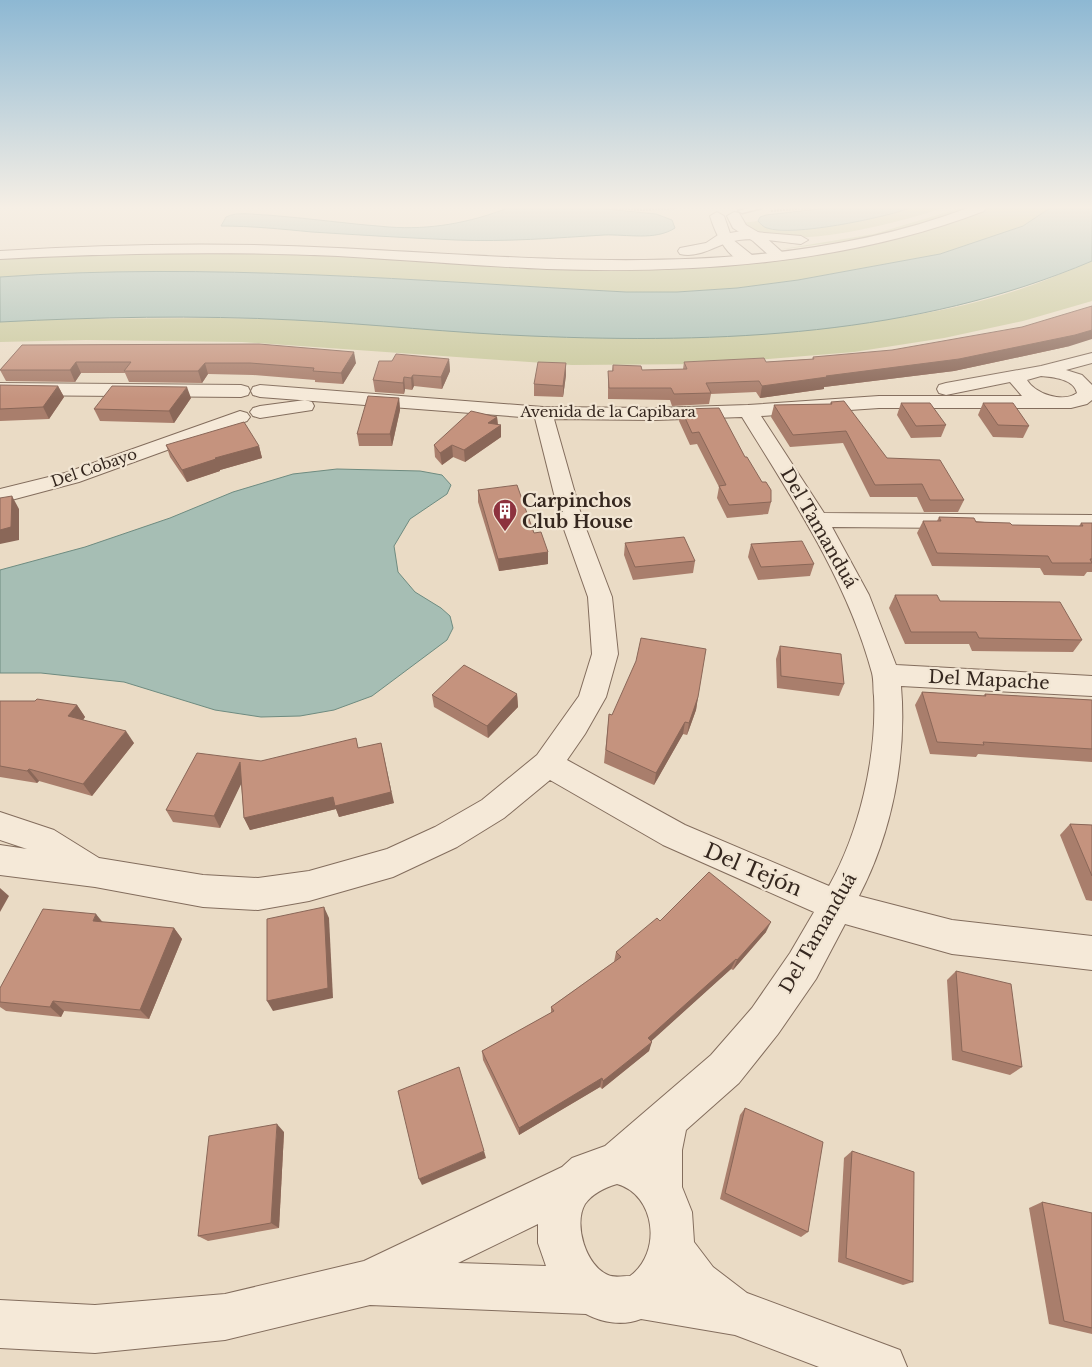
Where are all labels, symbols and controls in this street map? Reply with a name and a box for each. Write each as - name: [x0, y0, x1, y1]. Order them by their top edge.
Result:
- street label: Avenida de la Capibara: [519, 402, 697, 421]
- street label: Del Cobayo: [48, 444, 140, 491]
- street label: Del Tamanduá: [776, 464, 862, 592]
- place label: Carpinchos Club House: [522, 490, 633, 533]
- building icon: Carpinchos Club House: [492, 498, 518, 532]
- street label: Del Mapache: [928, 666, 1050, 694]
- street label: Del Tejón: [700, 838, 806, 902]
- street label: Del Tamanduá: [775, 869, 861, 997]

